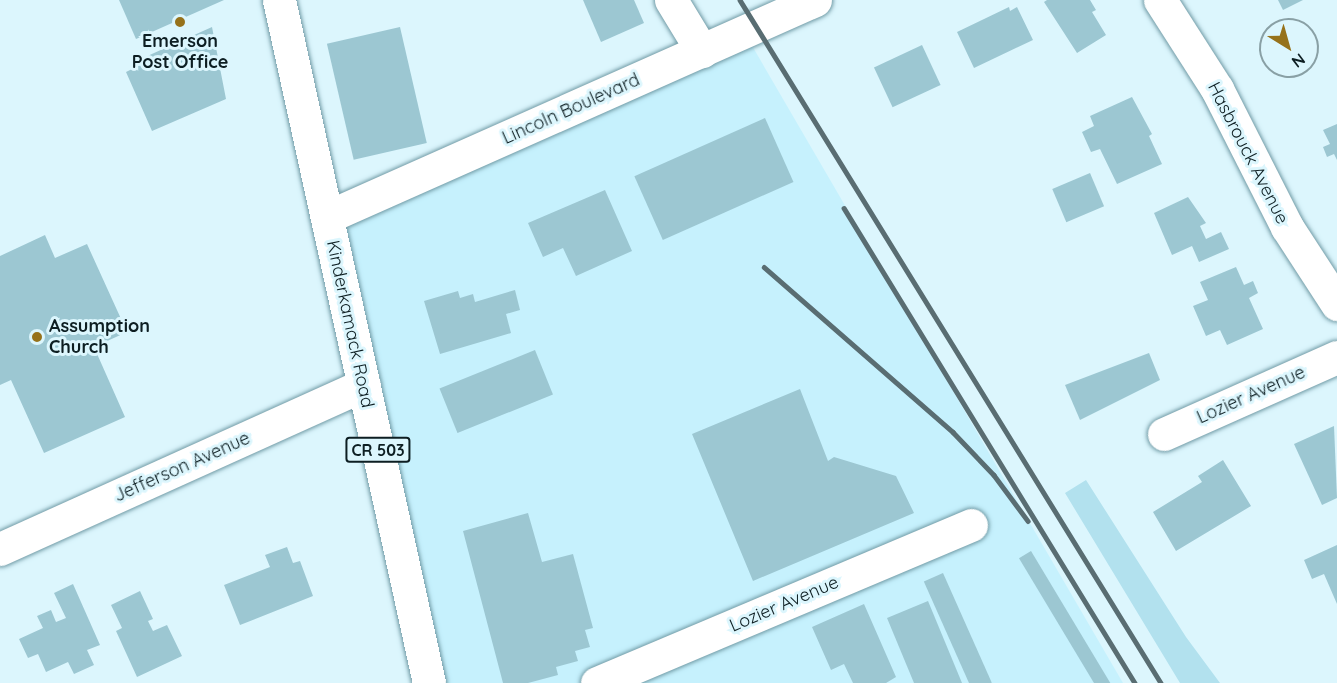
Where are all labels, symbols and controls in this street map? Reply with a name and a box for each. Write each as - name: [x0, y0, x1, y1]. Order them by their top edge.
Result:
- marker: Emerson Post Office: [173, 15, 187, 29]
- north arrow: [1259, 18, 1319, 78]
- place label: Emerson Post Office: [132, 31, 228, 74]
- text: N: [1288, 49, 1309, 72]
- street label: Lincoln Boulevard: [499, 69, 643, 149]
- street label: Hasbrouck Avenue: [1203, 78, 1293, 228]
- street label: Kinderkamack Road: [322, 238, 378, 410]
- place label: Assumption Church: [49, 316, 150, 358]
- marker: Assumption Church: [30, 330, 44, 344]
- street label: Lozier Avenue: [1193, 361, 1309, 429]
- street label: Jefferson Avenue: [111, 427, 253, 507]
- road number: CR 503: [345, 437, 411, 463]
- street label: Lozier Avenue: [726, 571, 842, 637]

